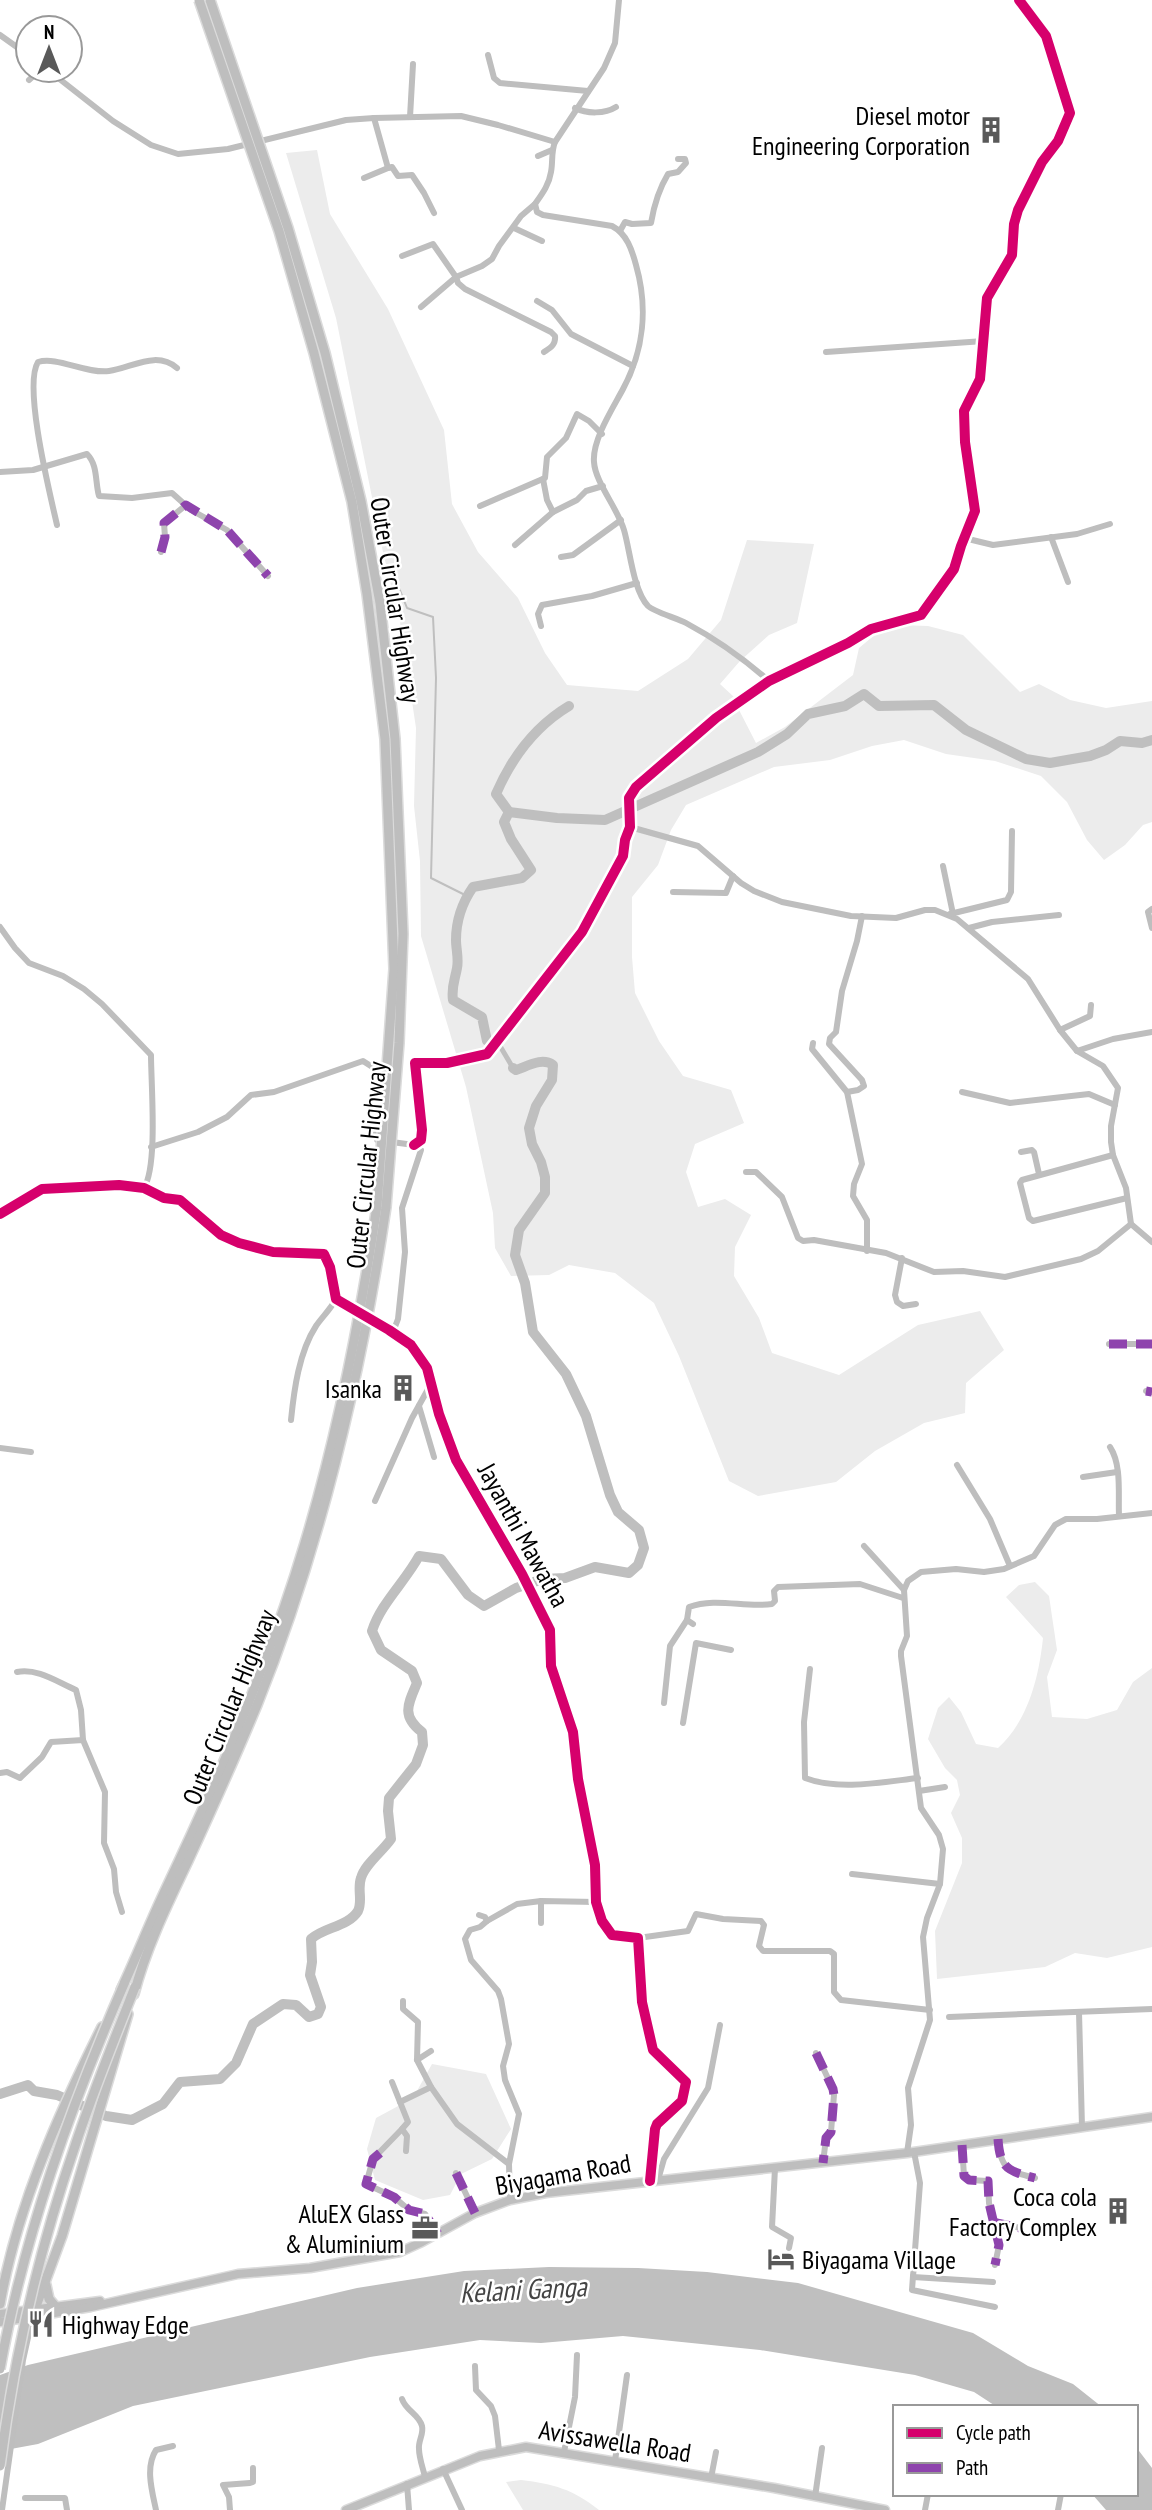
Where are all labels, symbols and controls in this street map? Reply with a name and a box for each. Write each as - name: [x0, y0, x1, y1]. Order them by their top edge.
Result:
- north arrow: [14, 14, 84, 84]
- text: N: [44, 20, 54, 44]
- place label: Diesel motor Engineering Corporation: [752, 99, 970, 162]
- building icon: Diesel motor Engineering Corporation: [976, 115, 1006, 145]
- street label: Outer Circular Highway: [363, 495, 429, 705]
- street label: Outer Circular Highway: [339, 1060, 393, 1270]
- place label: Isanka: [325, 1372, 382, 1405]
- building icon: Isanka: [388, 1373, 418, 1403]
- street label: Jayanthi Mawatha: [470, 1456, 577, 1613]
- street label: Outer Circular Highway: [175, 1604, 283, 1810]
- street label: Biyagama Road: [493, 2146, 633, 2202]
- place label: Coca cola Factory Complex: [949, 2180, 1097, 2243]
- building icon: Coca cola Factory Complex: [1103, 2196, 1133, 2226]
- place label: AluEX Glass & Aluminium: [285, 2197, 404, 2260]
- office icon: AluEX Glass & Aluminium: [410, 2213, 440, 2243]
- place label: Biyagama Village: [802, 2243, 956, 2276]
- hotel icon: Biyagama Village: [766, 2244, 796, 2274]
- water label: Kelani Ganga: [459, 2267, 589, 2311]
- place label: Highway Edge: [62, 2308, 189, 2341]
- restaurant icon: Highway Edge: [26, 2309, 56, 2339]
- legend: [893, 2405, 1138, 2496]
- street label: Avissawella Road: [537, 2413, 693, 2469]
- text: Cycle path: [956, 2419, 1031, 2446]
- text: Path: [956, 2454, 988, 2481]

